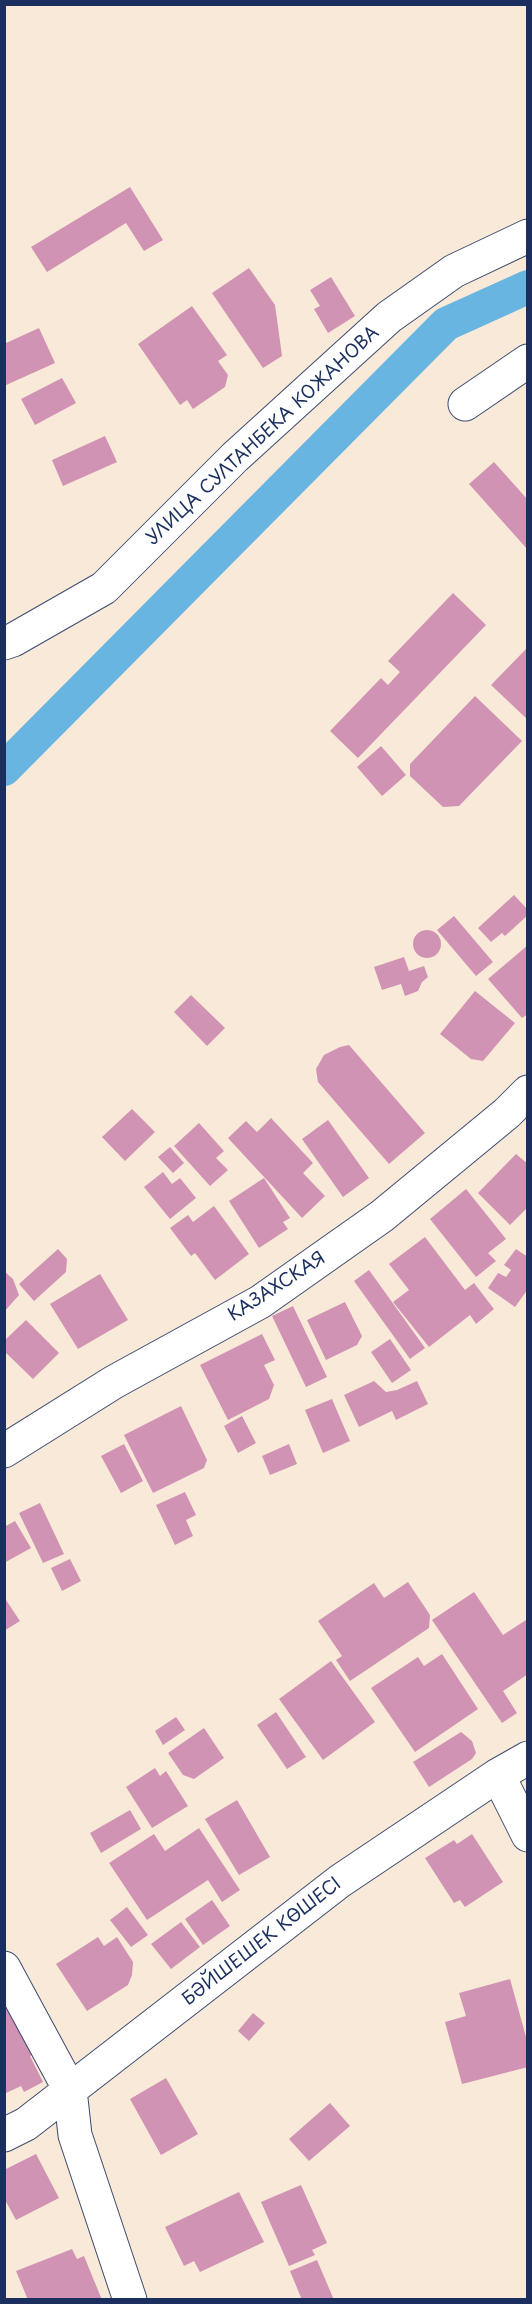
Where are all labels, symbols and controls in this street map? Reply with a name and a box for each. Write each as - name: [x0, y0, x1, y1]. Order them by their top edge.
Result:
- street label: УЛИЦА СУЛТАНБЕКА КОЖАНОВА: [142, 322, 384, 550]
- street label: КАЗАХСКАЯ: [224, 1248, 330, 1326]
- street label: БӘЙШЕШЕК КӨШЕСІ: [178, 1873, 346, 2011]

